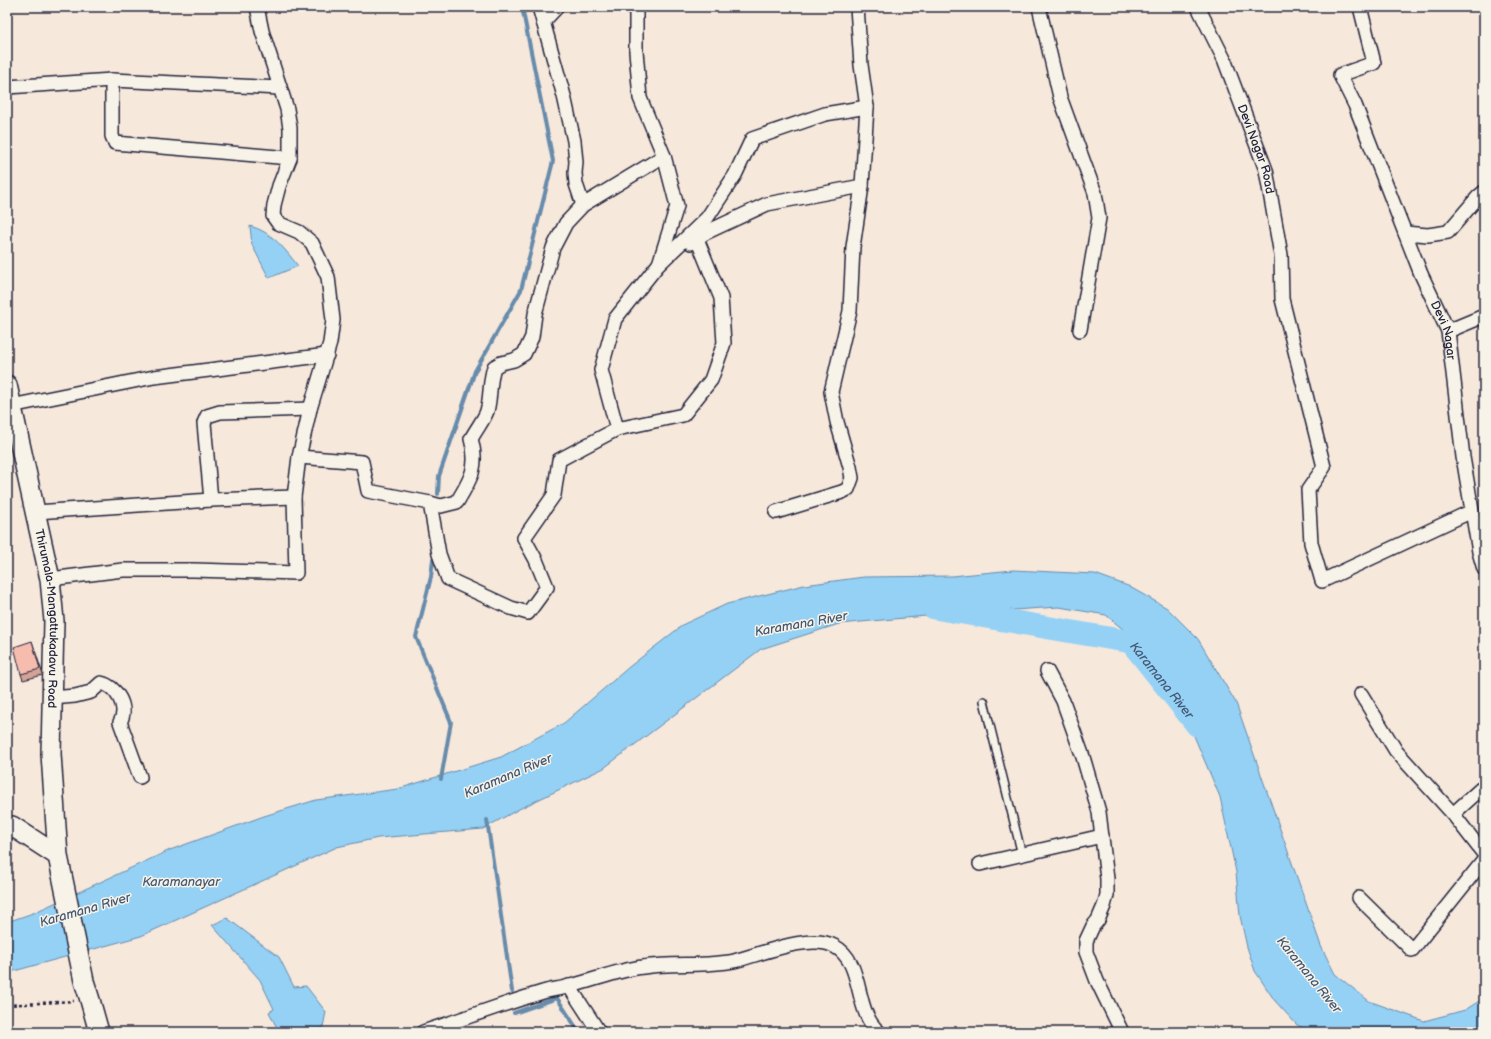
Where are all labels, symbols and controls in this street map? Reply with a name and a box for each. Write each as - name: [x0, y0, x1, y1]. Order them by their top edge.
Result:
- street label: Devi Nagar Road: [1234, 102, 1278, 195]
- street label: Devi Nagar: [1427, 298, 1459, 361]
- street label: Thirumala-Mangattukadavu Road: [32, 528, 62, 709]
- water label: Karamana River: [753, 608, 850, 640]
- water label: Karamana River: [1126, 639, 1198, 723]
- water label: Karamana River: [462, 750, 556, 802]
- water label: Karamanayar: [142, 874, 221, 890]
- water label: Karamana River: [38, 889, 134, 931]
- water label: Karamana River: [1273, 933, 1346, 1018]

